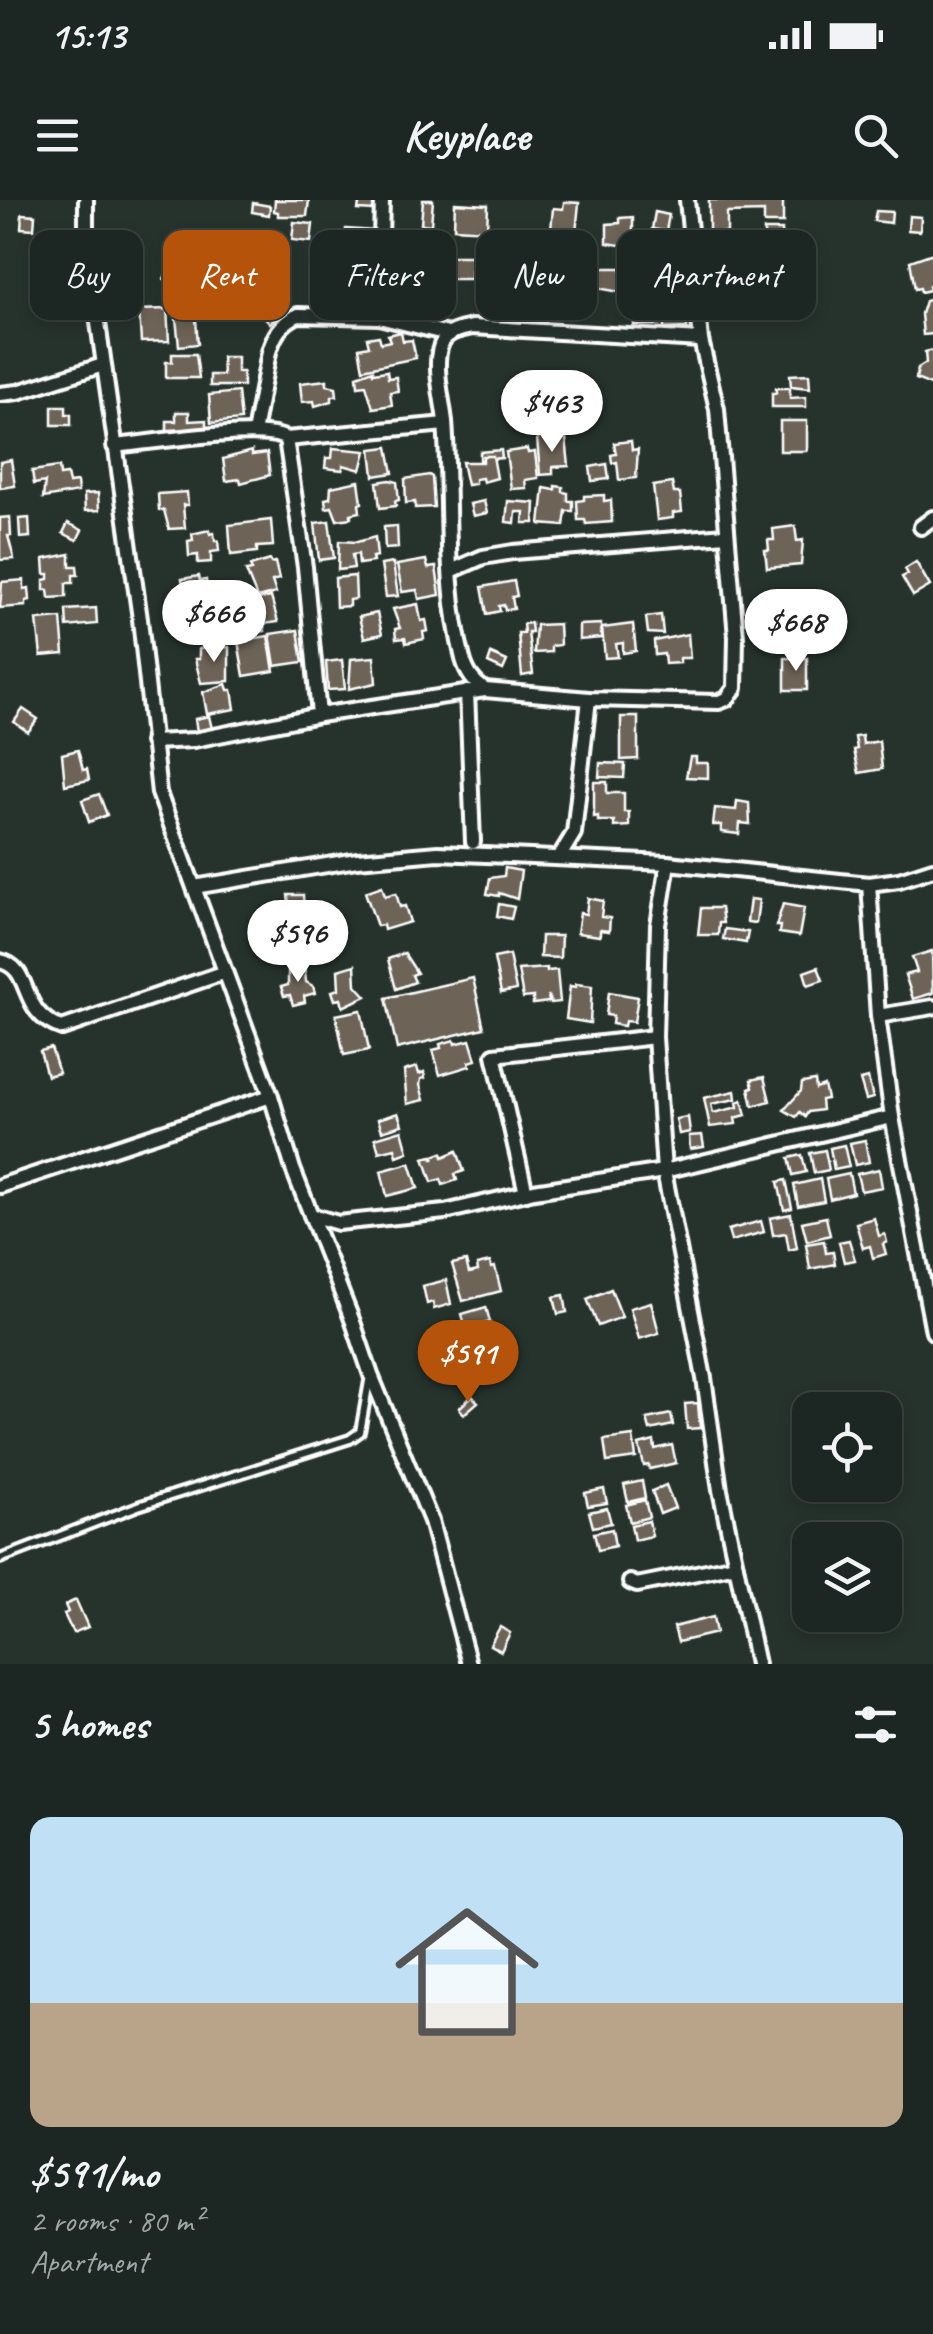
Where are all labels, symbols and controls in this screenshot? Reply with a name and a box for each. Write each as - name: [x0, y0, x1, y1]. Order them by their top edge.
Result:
- text: 15:13: [50, 12, 125, 59]
- text: Keyplace: [403, 107, 530, 164]
- icon: menu: [30, 108, 85, 163]
- icon: search: [848, 108, 903, 163]
- chip: Buy: [30, 230, 143, 320]
- chip: Rent: [163, 230, 290, 320]
- chip: Filters: [310, 230, 456, 320]
- chip: New: [476, 230, 597, 320]
- chip: Apartment: [617, 230, 816, 320]
- pin: $463: [493, 370, 611, 455]
- text: $463: [523, 382, 581, 423]
- pin: $666: [155, 580, 273, 665]
- pin: $668: [737, 589, 855, 674]
- text: $666: [184, 592, 244, 633]
- text: $668: [767, 601, 825, 642]
- pin: $596: [239, 900, 357, 985]
- text: $596: [269, 912, 327, 953]
- pin: $591: [409, 1320, 527, 1405]
- text: $591: [440, 1332, 496, 1373]
- map controls: [792, 1392, 902, 1632]
- button: locate: [792, 1392, 902, 1502]
- button: layers: [792, 1522, 902, 1632]
- icon: filters: [848, 1697, 903, 1752]
- text: 5 homes: [30, 1698, 148, 1751]
- icon: home: [377, 1882, 557, 2062]
- text: $591/mo: [30, 2147, 158, 2200]
- text: 2 rooms · 80 m²: [30, 2200, 203, 2241]
- text: Apartment: [30, 2241, 148, 2282]

